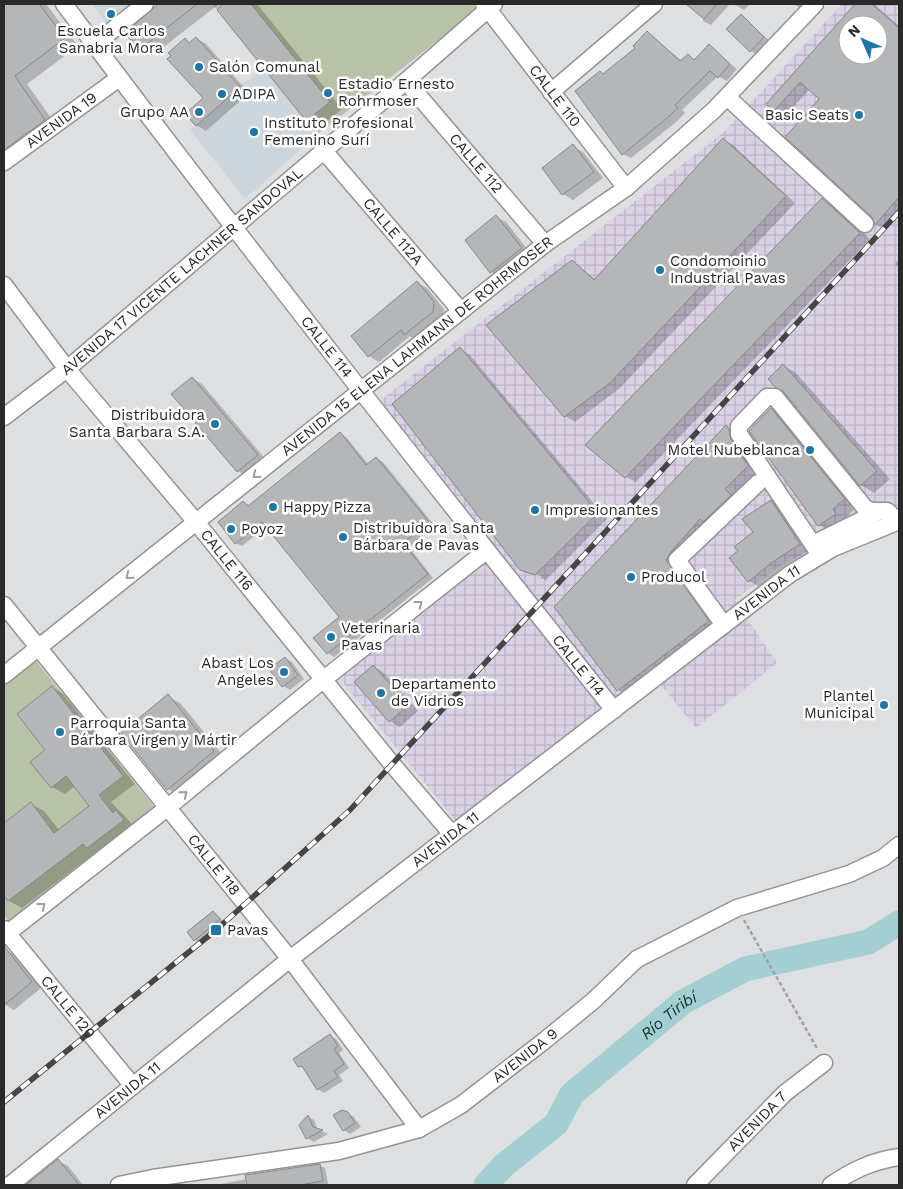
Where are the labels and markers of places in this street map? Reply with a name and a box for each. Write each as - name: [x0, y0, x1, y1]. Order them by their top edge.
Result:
- marker: Escuela Carlos Sanabria Mora: [105, 8, 117, 20]
- place label: Escuela Carlos Sanabria Mora: [57, 22, 165, 57]
- place label: Salón Comunal: [209, 58, 321, 76]
- marker: Salón Comunal: [193, 61, 205, 73]
- place label: Estadio Ernesto Rohrmoser: [338, 75, 455, 110]
- place label: ADIPA: [232, 85, 276, 103]
- marker: Estadio Ernesto Rohrmoser: [322, 87, 334, 99]
- marker: ADIPA: [216, 88, 228, 100]
- place label: Grupo AA: [120, 103, 189, 121]
- marker: Grupo AA: [193, 106, 205, 118]
- place label: Basic Seats: [765, 106, 849, 124]
- marker: Basic Seats: [853, 109, 865, 121]
- place label: Instituto Profesional Femenino Surí: [264, 114, 414, 149]
- marker: Instituto Profesional Femenino Surí: [248, 126, 260, 138]
- place label: Condomoinio Industrial Pavas: [670, 252, 786, 287]
- marker: Condomoinio Industrial Pavas: [654, 264, 666, 276]
- place label: Distribuidora Santa Barbara S.A.: [69, 406, 205, 441]
- marker: Distribuidora Santa Barbara S.A.: [209, 418, 221, 430]
- place label: Motel Nubeblanca: [667, 441, 801, 459]
- marker: Motel Nubeblanca: [804, 444, 816, 456]
- place label: Happy Pizza: [283, 498, 372, 516]
- marker: Happy Pizza: [267, 501, 279, 513]
- place label: Impresionantes: [545, 501, 658, 519]
- marker: Impresionantes: [529, 504, 541, 516]
- place label: Distribuidora Santa Bárbara de Pavas: [353, 519, 495, 554]
- place label: Poyoz: [241, 520, 283, 538]
- marker: Poyoz: [225, 523, 237, 535]
- marker: Distribuidora Santa Bárbara de Pavas: [337, 531, 349, 543]
- place label: Producol: [641, 568, 706, 586]
- marker: Producol: [625, 571, 637, 583]
- place label: Veterinaria Pavas: [341, 619, 420, 654]
- marker: Veterinaria Pavas: [325, 631, 337, 643]
- place label: Abast Los Angeles: [201, 654, 274, 689]
- marker: Abast Los Angeles: [278, 666, 290, 678]
- place label: Departamento de Vidrios: [391, 675, 496, 710]
- marker: Departamento de Vidrios: [375, 687, 387, 699]
- place label: Plantel Municipal: [804, 687, 874, 722]
- marker: Plantel Municipal: [878, 699, 890, 711]
- place label: Parroquia Santa Bárbara Virgen y Mártir: [70, 714, 237, 749]
- marker: Parroquia Santa Bárbara Virgen y Mártir: [54, 726, 66, 738]
- place label: Pavas: [227, 921, 268, 939]
- marker: Pavas: [209, 923, 223, 937]

